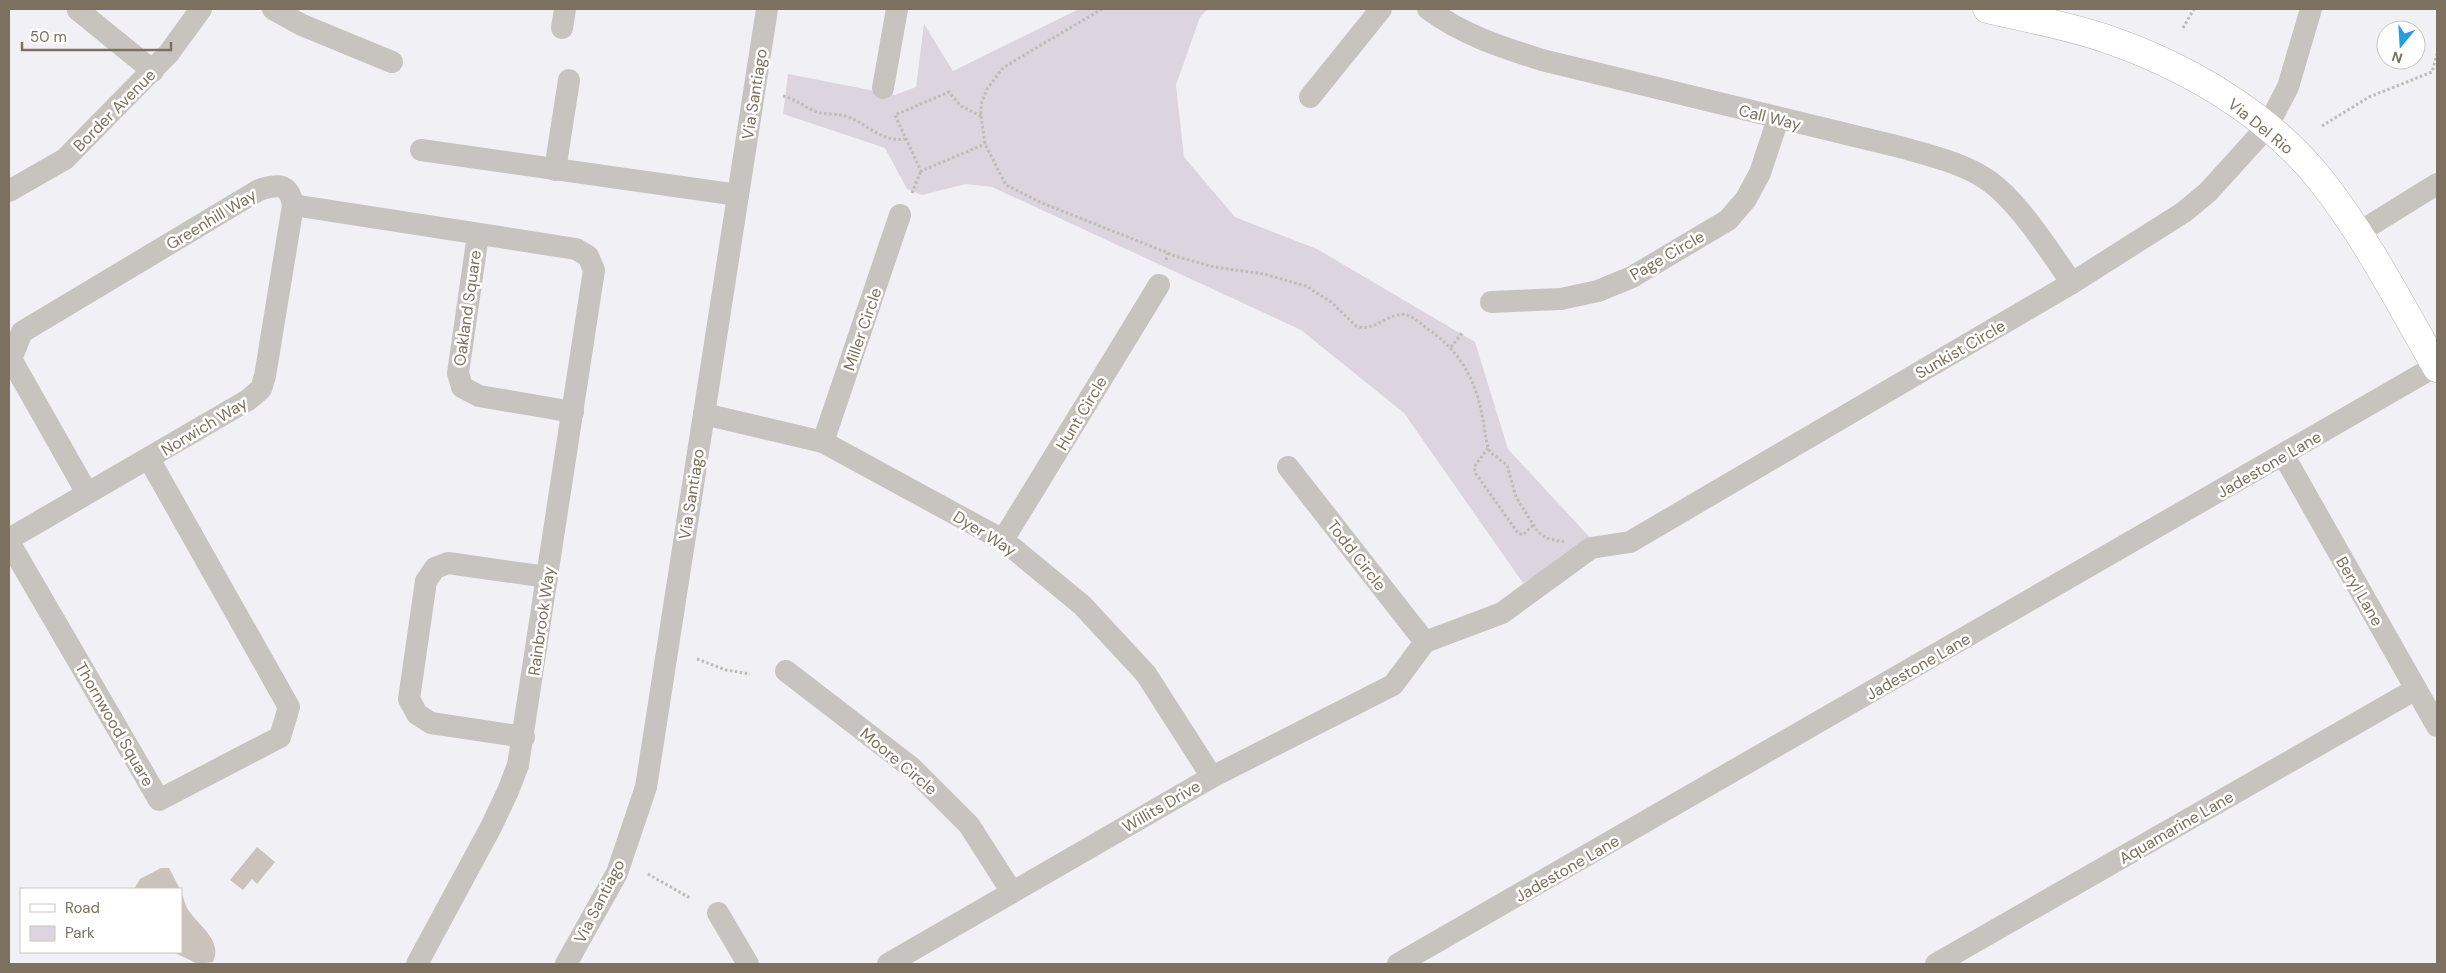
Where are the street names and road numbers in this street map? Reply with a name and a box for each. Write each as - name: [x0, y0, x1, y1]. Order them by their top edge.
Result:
- street label: Via Santiago: [737, 47, 772, 141]
- street label: Border Avenue: [69, 65, 160, 156]
- street label: Via Del Rio: [2224, 94, 2298, 159]
- street label: Call Way: [1736, 100, 1803, 135]
- street label: Greenhill Way: [162, 184, 260, 255]
- street label: Page Circle: [1626, 226, 1708, 285]
- street label: Oakland Square: [449, 249, 486, 367]
- street label: Miller Circle: [838, 285, 886, 373]
- street label: Sunkist Circle: [1911, 315, 2009, 384]
- street label: Hunt Circle: [1051, 372, 1112, 454]
- street label: Norwich Way: [157, 392, 251, 460]
- street label: Jadestone Lane: [2213, 426, 2325, 503]
- street label: Via Santiago: [674, 447, 709, 541]
- street label: Dyer Way: [949, 506, 1020, 561]
- street label: Todd Circle: [1322, 516, 1391, 595]
- street label: Beryl Lane: [2331, 553, 2388, 630]
- street label: Rainbrook Way: [523, 565, 560, 677]
- street label: Jadestone Lane: [1862, 628, 1974, 705]
- street label: Thornwood Square: [71, 658, 159, 790]
- street label: Moore Circle: [856, 723, 941, 800]
- street label: Willits Drive: [1118, 776, 1204, 837]
- street label: Aquamarine Lane: [2115, 786, 2237, 869]
- street label: Jadestone Lane: [1511, 830, 1623, 907]
- street label: Via Santiago: [569, 856, 630, 947]

